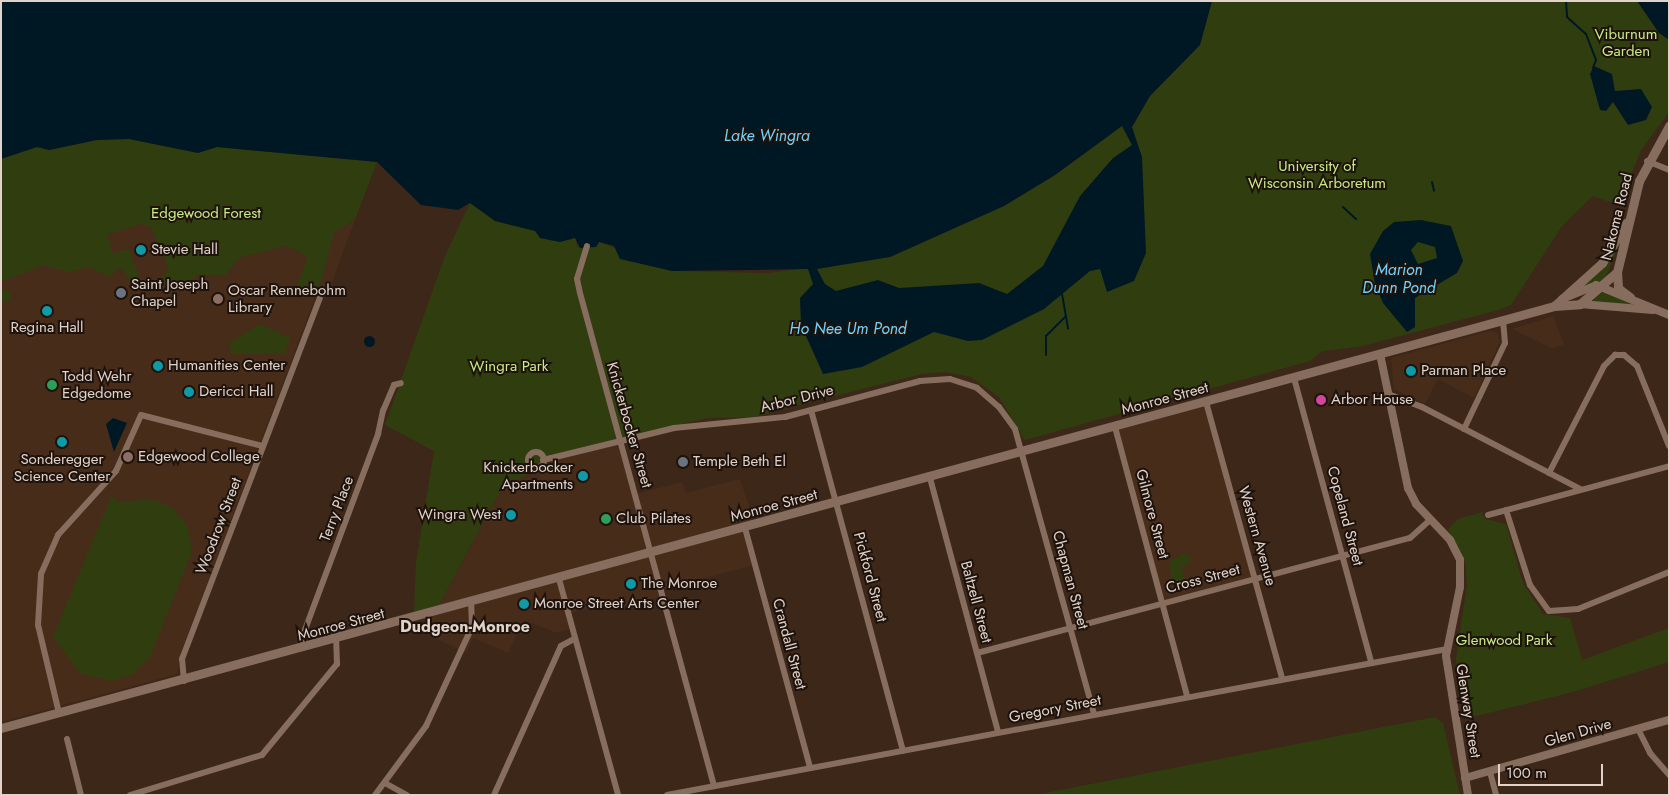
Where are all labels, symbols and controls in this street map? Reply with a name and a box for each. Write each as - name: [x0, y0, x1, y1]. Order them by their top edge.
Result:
- park label: Viburnum Garden: [1595, 25, 1657, 60]
- water label: Lake Wingra: [724, 126, 810, 146]
- park label: University of Wisconsin Arboretum: [1248, 157, 1386, 192]
- street label: Nakoma Road: [1597, 172, 1637, 262]
- park label: Edgewood Forest: [151, 205, 261, 223]
- place label: Stevie Hall: [151, 241, 218, 259]
- marker: Stevie Hall: [135, 244, 147, 256]
- water label: Marion Dunn Pond: [1362, 260, 1436, 298]
- place label: Saint Joseph Chapel: [131, 275, 208, 310]
- place label: Oscar Rennebohm Library: [228, 281, 346, 316]
- marker: Saint Joseph Chapel: [115, 287, 127, 299]
- marker: Oscar Rennebohm Library: [212, 293, 224, 305]
- marker: Regina Hall: [41, 305, 53, 317]
- place label: Regina Hall: [10, 319, 84, 337]
- water label: Ho Nee Um Pond: [789, 319, 907, 339]
- place label: Humanities Center: [168, 357, 285, 375]
- park label: Wingra Park: [470, 358, 548, 376]
- marker: Humanities Center: [152, 360, 164, 372]
- street label: Knickerbocker Street: [602, 360, 656, 490]
- place label: Parman Place: [1421, 362, 1506, 380]
- marker: Parman Place: [1405, 365, 1417, 377]
- place label: Todd Wehr Edgedome: [62, 367, 132, 402]
- marker: Todd Wehr Edgedome: [46, 379, 58, 391]
- street label: Monroe Street: [1120, 379, 1210, 419]
- street label: Arbor Drive: [759, 381, 835, 417]
- place label: Dericci Hall: [199, 383, 274, 401]
- marker: Dericci Hall: [183, 386, 195, 398]
- place label: Arbor House: [1331, 391, 1413, 409]
- marker: Arbor House: [1315, 394, 1327, 406]
- marker: Sonderegger Science Center: [56, 436, 68, 448]
- place label: Edgewood College: [138, 448, 260, 466]
- place label: Sonderegger Science Center: [14, 450, 110, 485]
- marker: Edgewood College: [122, 451, 134, 463]
- place label: Temple Beth El: [693, 453, 786, 471]
- marker: Temple Beth El: [677, 456, 689, 468]
- place label: Knickerbocker Apartments: [483, 458, 573, 493]
- street label: Copeland Street: [1323, 464, 1367, 568]
- street label: Gilmore Street: [1131, 467, 1173, 561]
- marker: Knickerbocker Apartments: [577, 470, 589, 482]
- street label: Terry Place: [316, 474, 358, 544]
- street label: Woodrow Street: [192, 475, 246, 577]
- street label: Western Avenue: [1234, 484, 1280, 588]
- street label: Monroe Street: [729, 486, 819, 526]
- place label: Wingra West: [418, 506, 501, 524]
- marker: Wingra West: [505, 509, 517, 521]
- place label: Club Pilates: [616, 510, 691, 528]
- marker: Club Pilates: [600, 513, 612, 525]
- street label: Chapman Street: [1048, 529, 1092, 631]
- street label: Pickford Street: [849, 530, 891, 624]
- street label: Baltzell Street: [956, 559, 996, 645]
- street label: Cross Street: [1164, 561, 1242, 597]
- place label: The Monroe: [641, 575, 717, 593]
- marker: The Monroe: [625, 578, 637, 590]
- place label: Monroe Street Arts Center: [534, 595, 699, 613]
- street label: Crandall Street: [768, 597, 810, 691]
- marker: Monroe Street Arts Center: [518, 598, 530, 610]
- street label: Monroe Street: [296, 605, 386, 645]
- district label: Dudgeon-Monroe: [400, 617, 530, 637]
- park label: Glenwood Park: [1456, 632, 1552, 650]
- street label: Glenway Street: [1452, 663, 1484, 759]
- street label: Gregory Street: [1007, 691, 1103, 727]
- street label: Glen Drive: [1543, 715, 1613, 751]
- scale bar: [1500, 754, 1605, 786]
- text: 100 m: [1506, 762, 1547, 784]

